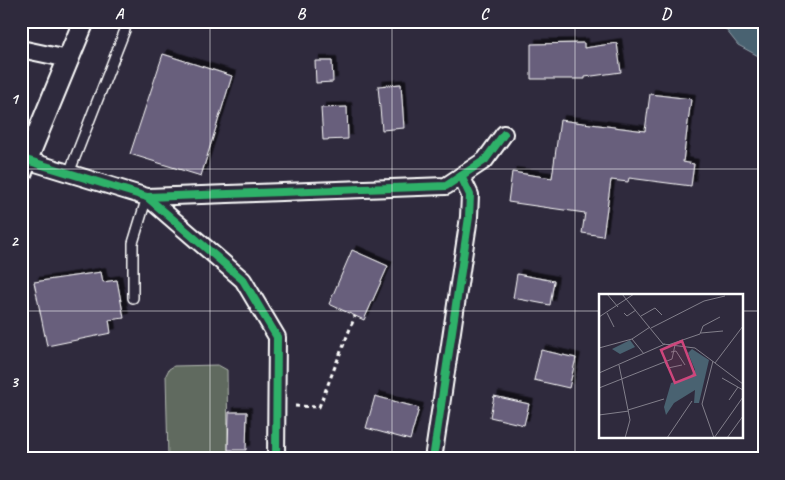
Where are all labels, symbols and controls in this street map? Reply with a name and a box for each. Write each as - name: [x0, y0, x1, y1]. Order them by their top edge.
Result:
- text: A: [115, 4, 125, 24]
- text: B: [297, 4, 307, 24]
- text: C: [480, 4, 490, 24]
- text: D: [661, 4, 672, 24]
- text: 1: [10, 89, 19, 109]
- text: 2: [10, 231, 19, 251]
- inset map: [599, 294, 742, 438]
- text: 3: [10, 372, 19, 392]

